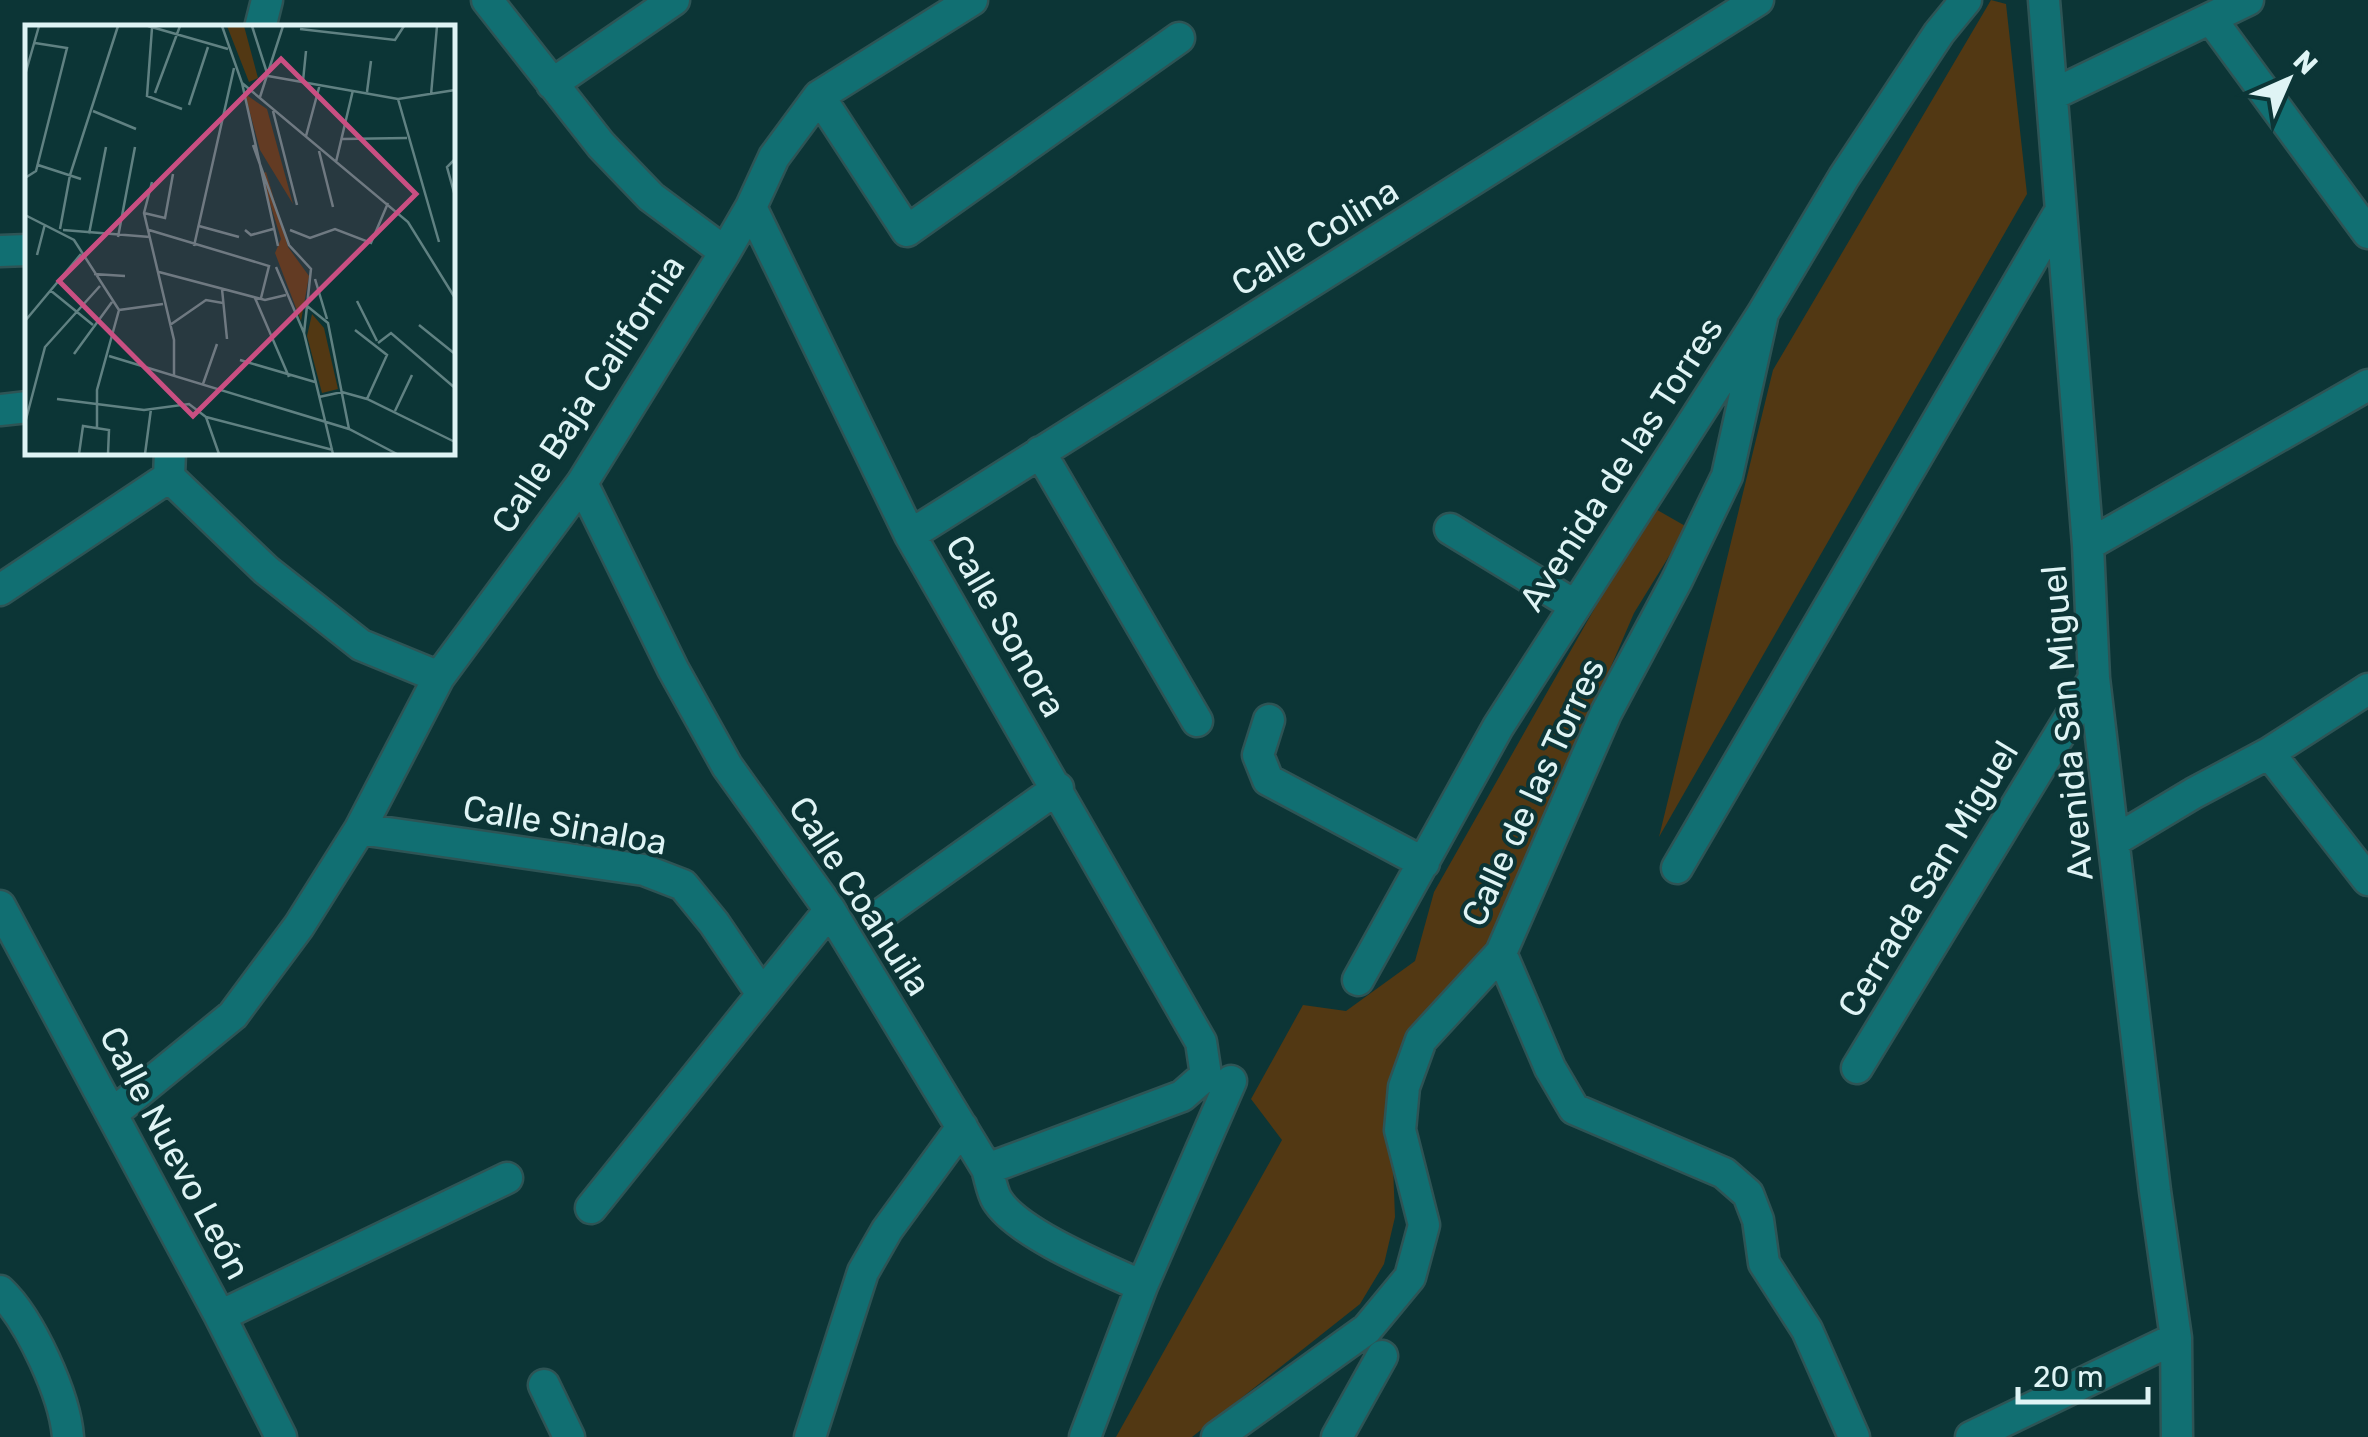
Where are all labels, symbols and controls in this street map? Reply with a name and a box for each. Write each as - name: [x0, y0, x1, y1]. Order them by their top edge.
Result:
- inset map: [25, 25, 455, 455]
- north arrow: [2238, 30, 2338, 130]
- text: N: [2287, 44, 2324, 81]
- street label: Calle Colina: [1224, 169, 1406, 305]
- street label: Calle Baja California: [482, 247, 694, 541]
- street label: Avenida de las Torres: [1510, 309, 1732, 619]
- street label: Calle Sonora: [937, 527, 1075, 725]
- street label: Avenida San Miguel: [2032, 564, 2102, 882]
- street label: Calle de las Torres: [1452, 651, 1614, 933]
- street label: Cerrada San Miguel: [1829, 733, 2027, 1025]
- street label: Calle Sinaloa: [460, 786, 670, 864]
- street label: Calle Coahuila: [780, 788, 940, 1004]
- street label: Calle Nuevo León: [91, 1020, 259, 1286]
- scale bar: [2018, 1342, 2148, 1404]
- text: 20 m: [2033, 1359, 2104, 1395]

